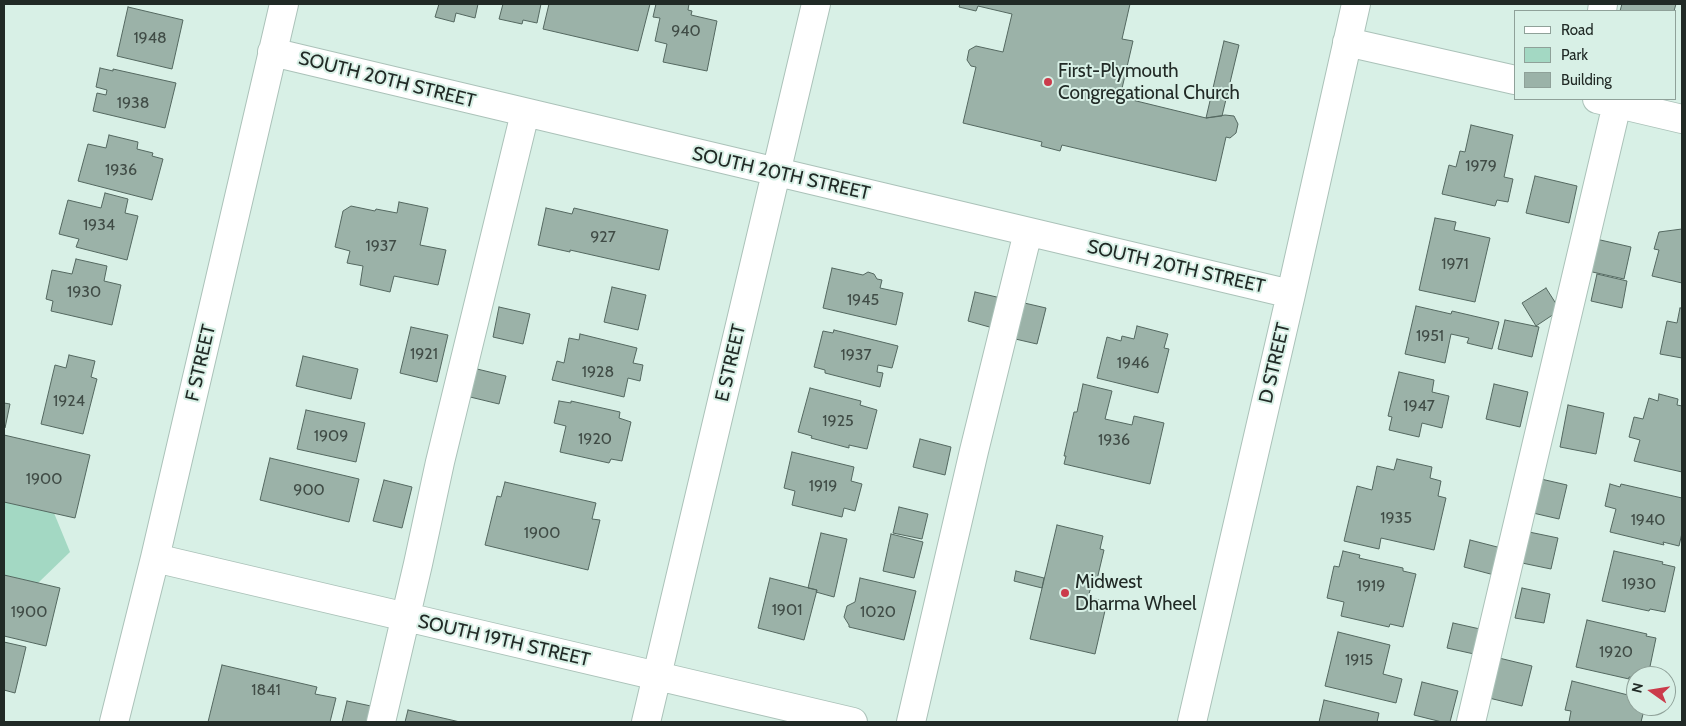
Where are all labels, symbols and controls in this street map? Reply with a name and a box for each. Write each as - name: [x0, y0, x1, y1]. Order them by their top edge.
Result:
- legend: [1514, 10, 1676, 100]
- house number: 940: [671, 21, 701, 41]
- text: Road: [1561, 21, 1594, 39]
- house number: 1948: [133, 28, 167, 48]
- text: Park: [1561, 46, 1588, 64]
- street label: SOUTH 20TH STREET: [296, 47, 478, 113]
- place label: First-Plymouth Congregational Church: [1058, 60, 1240, 104]
- text: Building: [1561, 71, 1612, 89]
- marker: First-Plymouth Congregational Church: [1042, 76, 1054, 88]
- house number: 1938: [117, 93, 149, 113]
- street label: SOUTH 20TH STREET: [690, 142, 872, 206]
- house number: 1979: [1465, 156, 1497, 176]
- house number: 1936: [105, 160, 137, 180]
- house number: 1934: [83, 215, 115, 235]
- house number: 927: [590, 227, 616, 247]
- street label: SOUTH 20TH STREET: [1085, 235, 1267, 299]
- house number: 1937: [365, 236, 397, 256]
- house number: 1971: [1441, 254, 1469, 274]
- house number: 1930: [67, 282, 101, 302]
- house number: 1945: [847, 290, 879, 310]
- street label: D STREET: [1255, 321, 1295, 405]
- street label: F STREET: [181, 322, 221, 404]
- street label: E STREET: [711, 322, 751, 404]
- house number: 1951: [1416, 326, 1444, 346]
- house number: 1921: [410, 344, 438, 364]
- house number: 1937: [840, 345, 872, 365]
- house number: 1946: [1117, 353, 1149, 373]
- house number: 1928: [582, 362, 614, 382]
- house number: 1924: [53, 391, 85, 411]
- house number: 1947: [1403, 396, 1435, 416]
- house number: 1925: [822, 411, 854, 431]
- house number: 1909: [314, 426, 348, 446]
- house number: 1920: [578, 429, 612, 449]
- house number: 1936: [1098, 430, 1130, 450]
- house number: 1900: [26, 469, 62, 489]
- house number: 1919: [809, 476, 837, 496]
- house number: 900: [293, 480, 325, 500]
- house number: 1935: [1380, 508, 1412, 528]
- house number: 1940: [1631, 510, 1665, 530]
- house number: 1900: [524, 523, 560, 543]
- place label: Midwest Dharma Wheel: [1075, 571, 1196, 615]
- house number: 1930: [1622, 574, 1656, 594]
- house number: 1919: [1357, 576, 1385, 596]
- marker: Midwest Dharma Wheel: [1059, 587, 1071, 599]
- house number: 1901: [772, 600, 802, 620]
- house number: 1900: [11, 602, 47, 622]
- house number: 1020: [860, 602, 896, 622]
- street label: SOUTH 19TH STREET: [416, 610, 592, 672]
- house number: 1920: [1599, 642, 1633, 662]
- house number: 1915: [1345, 650, 1373, 670]
- north arrow: [1626, 666, 1676, 716]
- house number: 1841: [251, 680, 281, 700]
- text: N: [1627, 681, 1647, 695]

